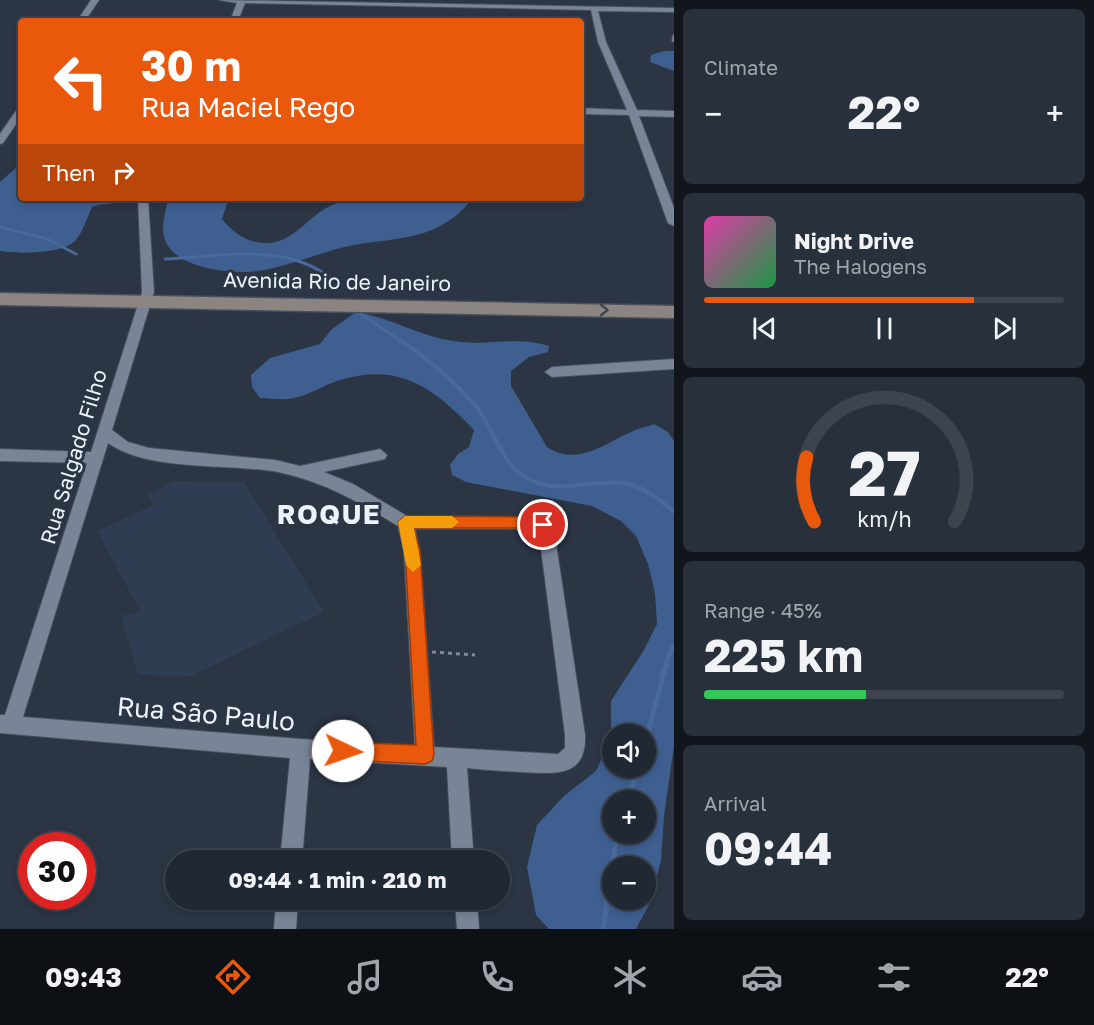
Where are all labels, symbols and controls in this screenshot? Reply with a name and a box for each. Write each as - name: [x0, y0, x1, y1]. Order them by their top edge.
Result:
- text: 30 m: [141, 40, 241, 90]
- icon: left: [42, 42, 120, 120]
- text: Climate: [704, 55, 778, 79]
- text: 22°: [848, 85, 920, 139]
- text: Rua Maciel Rego: [141, 91, 355, 123]
- text: −: [704, 94, 722, 133]
- text: +: [1046, 94, 1064, 133]
- icon: right: [107, 156, 140, 189]
- text: Then: [42, 159, 95, 186]
- text: Night Drive: [794, 227, 914, 254]
- text: The Halogens: [794, 254, 927, 278]
- street label: Avenida Rio de Janeiro: [223, 266, 451, 296]
- one-way arrow: [600, 304, 609, 317]
- icon: previous: [748, 312, 781, 345]
- icon: pause: [868, 312, 901, 345]
- icon: next: [988, 312, 1021, 345]
- street label: Rua Salgado Filho: [34, 366, 112, 547]
- text: 27: [848, 435, 920, 510]
- district label: ROQUE: [277, 498, 381, 530]
- pin: [517, 499, 568, 550]
- text: km/h: [857, 506, 911, 532]
- icon: arrive: [526, 508, 559, 541]
- text: Range · 45%: [704, 598, 822, 622]
- text: 225 km: [704, 628, 863, 682]
- street label: Rua São Paulo: [116, 690, 296, 737]
- position arrow: [311, 719, 375, 783]
- map controls: [602, 724, 656, 910]
- button: sound: [602, 724, 656, 778]
- button: +: [602, 790, 656, 844]
- text: Arrival: [704, 791, 767, 815]
- text: 09:44: [704, 821, 832, 875]
- speed limit sign: 30: [18, 832, 96, 910]
- button: −: [602, 856, 656, 910]
- text: 09:44 · 1 min · 210 m: [228, 866, 447, 893]
- icon: directions: [212, 956, 254, 998]
- icon: music: [344, 956, 386, 998]
- icon: phone: [476, 956, 518, 998]
- icon: climate: [609, 956, 651, 998]
- icon: car: [741, 956, 783, 998]
- icon: filters: [873, 956, 915, 998]
- text: 09:43: [45, 961, 122, 993]
- text: 22°: [1005, 961, 1049, 993]

